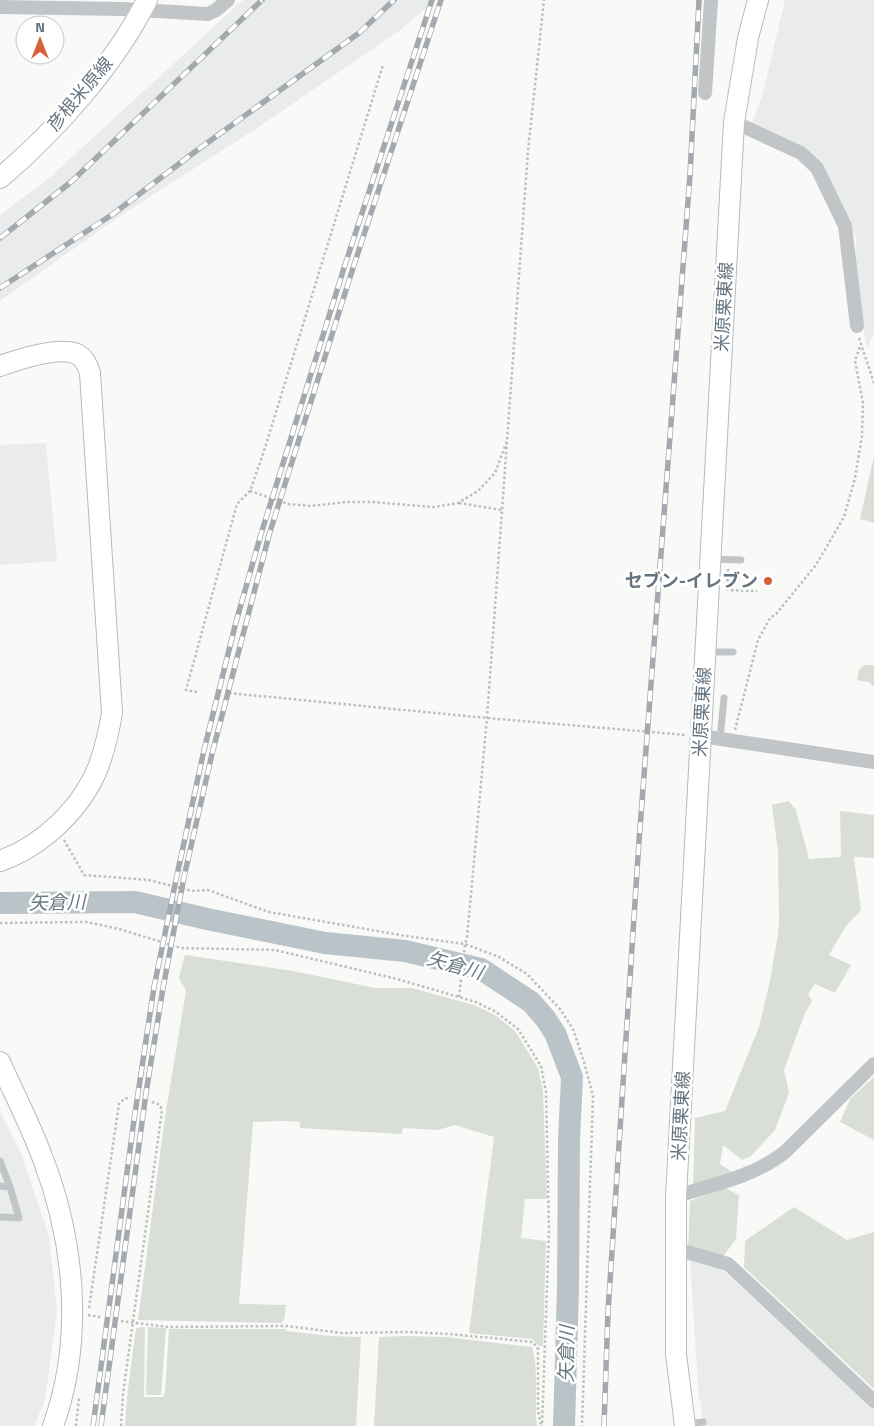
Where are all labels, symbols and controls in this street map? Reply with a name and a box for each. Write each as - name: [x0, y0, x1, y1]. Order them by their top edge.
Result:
- north arrow: [15, 15, 65, 65]
- text: N: [35, 16, 45, 37]
- street label: 彦根米原線: [40, 51, 119, 137]
- street label: 米原栗東線: [708, 261, 739, 353]
- place label: セブン-イレブン: [625, 567, 758, 594]
- marker: セブン-イレブン: [762, 575, 774, 587]
- street label: 米原栗東線: [686, 666, 717, 758]
- water label: 矢倉川: [28, 886, 88, 916]
- water label: 矢倉川: [424, 943, 488, 987]
- street label: 米原栗東線: [665, 1070, 696, 1162]
- water label: 矢倉川: [551, 1323, 581, 1383]

